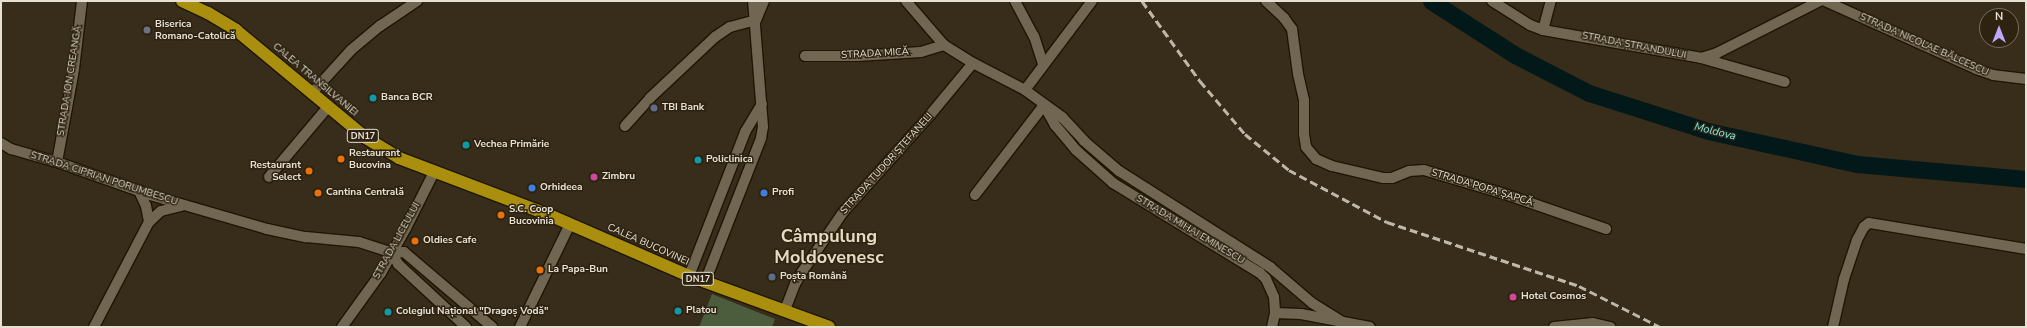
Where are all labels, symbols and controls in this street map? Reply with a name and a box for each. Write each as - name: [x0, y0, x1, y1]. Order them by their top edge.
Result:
- north arrow: [1979, 8, 2019, 48]
- text: N: [1995, 9, 2003, 24]
- street label: STRADA NICOLAE BĂLCESCU: [1858, 11, 1990, 79]
- place label: Biserica Romano-Catolică: [155, 18, 235, 42]
- street label: STRADA ION CREANGĂ: [55, 25, 85, 137]
- marker: Biserica Romano-Catolică: [142, 25, 152, 35]
- street label: STRADA ȘTRANDULUI: [1581, 30, 1687, 62]
- street label: CALEA TRANSILVANIEI: [270, 41, 360, 119]
- street label: STRADA MICĂ: [841, 46, 909, 62]
- place label: Banca BCR: [381, 92, 433, 104]
- marker: Banca BCR: [368, 93, 378, 103]
- place label: TBI Bank: [662, 102, 704, 114]
- marker: TBI Bank: [649, 103, 659, 113]
- street label: STRADA TUDOR ȘTEFANELI: [838, 111, 936, 217]
- water label: Moldova: [1693, 120, 1737, 144]
- road number: DN17: [346, 129, 380, 143]
- place label: Vechea Primărie: [474, 139, 549, 151]
- marker: Vechea Primărie: [461, 140, 471, 150]
- place label: Restaurant Bucovina: [349, 147, 400, 170]
- street label: STRADA CIPRIAN PORUMBESCU: [29, 149, 179, 209]
- marker: Restaurant Bucovina: [336, 154, 346, 164]
- place label: Policlinica: [706, 154, 753, 166]
- marker: Policlinica: [693, 155, 703, 165]
- place label: Restaurant Select: [250, 159, 301, 182]
- marker: Restaurant Select: [304, 166, 314, 176]
- street label: STRADA POPA ȘAPCĂ: [1430, 167, 1534, 209]
- place label: Zimbru: [602, 171, 635, 183]
- marker: Zimbru: [589, 172, 599, 182]
- place label: Orhideea: [540, 182, 582, 194]
- marker: Orhideea: [527, 183, 537, 193]
- place label: Cantina Centrală: [326, 187, 404, 199]
- place label: Profi: [772, 187, 794, 199]
- marker: Cantina Centrală: [313, 188, 323, 198]
- marker: Profi: [759, 188, 769, 198]
- street label: STRADA MIHAI EMINESCU: [1134, 193, 1246, 267]
- street label: STRADA LICEULUI: [371, 201, 423, 281]
- place label: S.C. Coop Bucovinia: [509, 203, 554, 226]
- marker: S.C. Coop Bucovinia: [496, 210, 506, 220]
- street label: CALEA BUCOVINEI: [605, 222, 691, 268]
- district label: Câmpulung Moldovenesc: [774, 226, 884, 268]
- place label: Oldies Cafe: [423, 235, 477, 247]
- marker: Oldies Cafe: [410, 236, 420, 246]
- place label: La Papa-Bun: [548, 264, 608, 276]
- marker: La Papa-Bun: [535, 265, 545, 275]
- place label: Poșta Română: [780, 271, 847, 283]
- road number: DN17: [681, 272, 715, 286]
- marker: Poșta Română: [767, 272, 777, 282]
- place label: Hotel Cosmos: [1521, 291, 1586, 303]
- marker: Hotel Cosmos: [1508, 292, 1518, 302]
- place label: Platou: [686, 305, 717, 317]
- place label: Colegiul Național "Dragoș Vodă": [396, 306, 548, 318]
- marker: Platou: [673, 306, 683, 316]
- marker: Colegiul Național "Dragoș Vodă": [383, 307, 393, 317]

